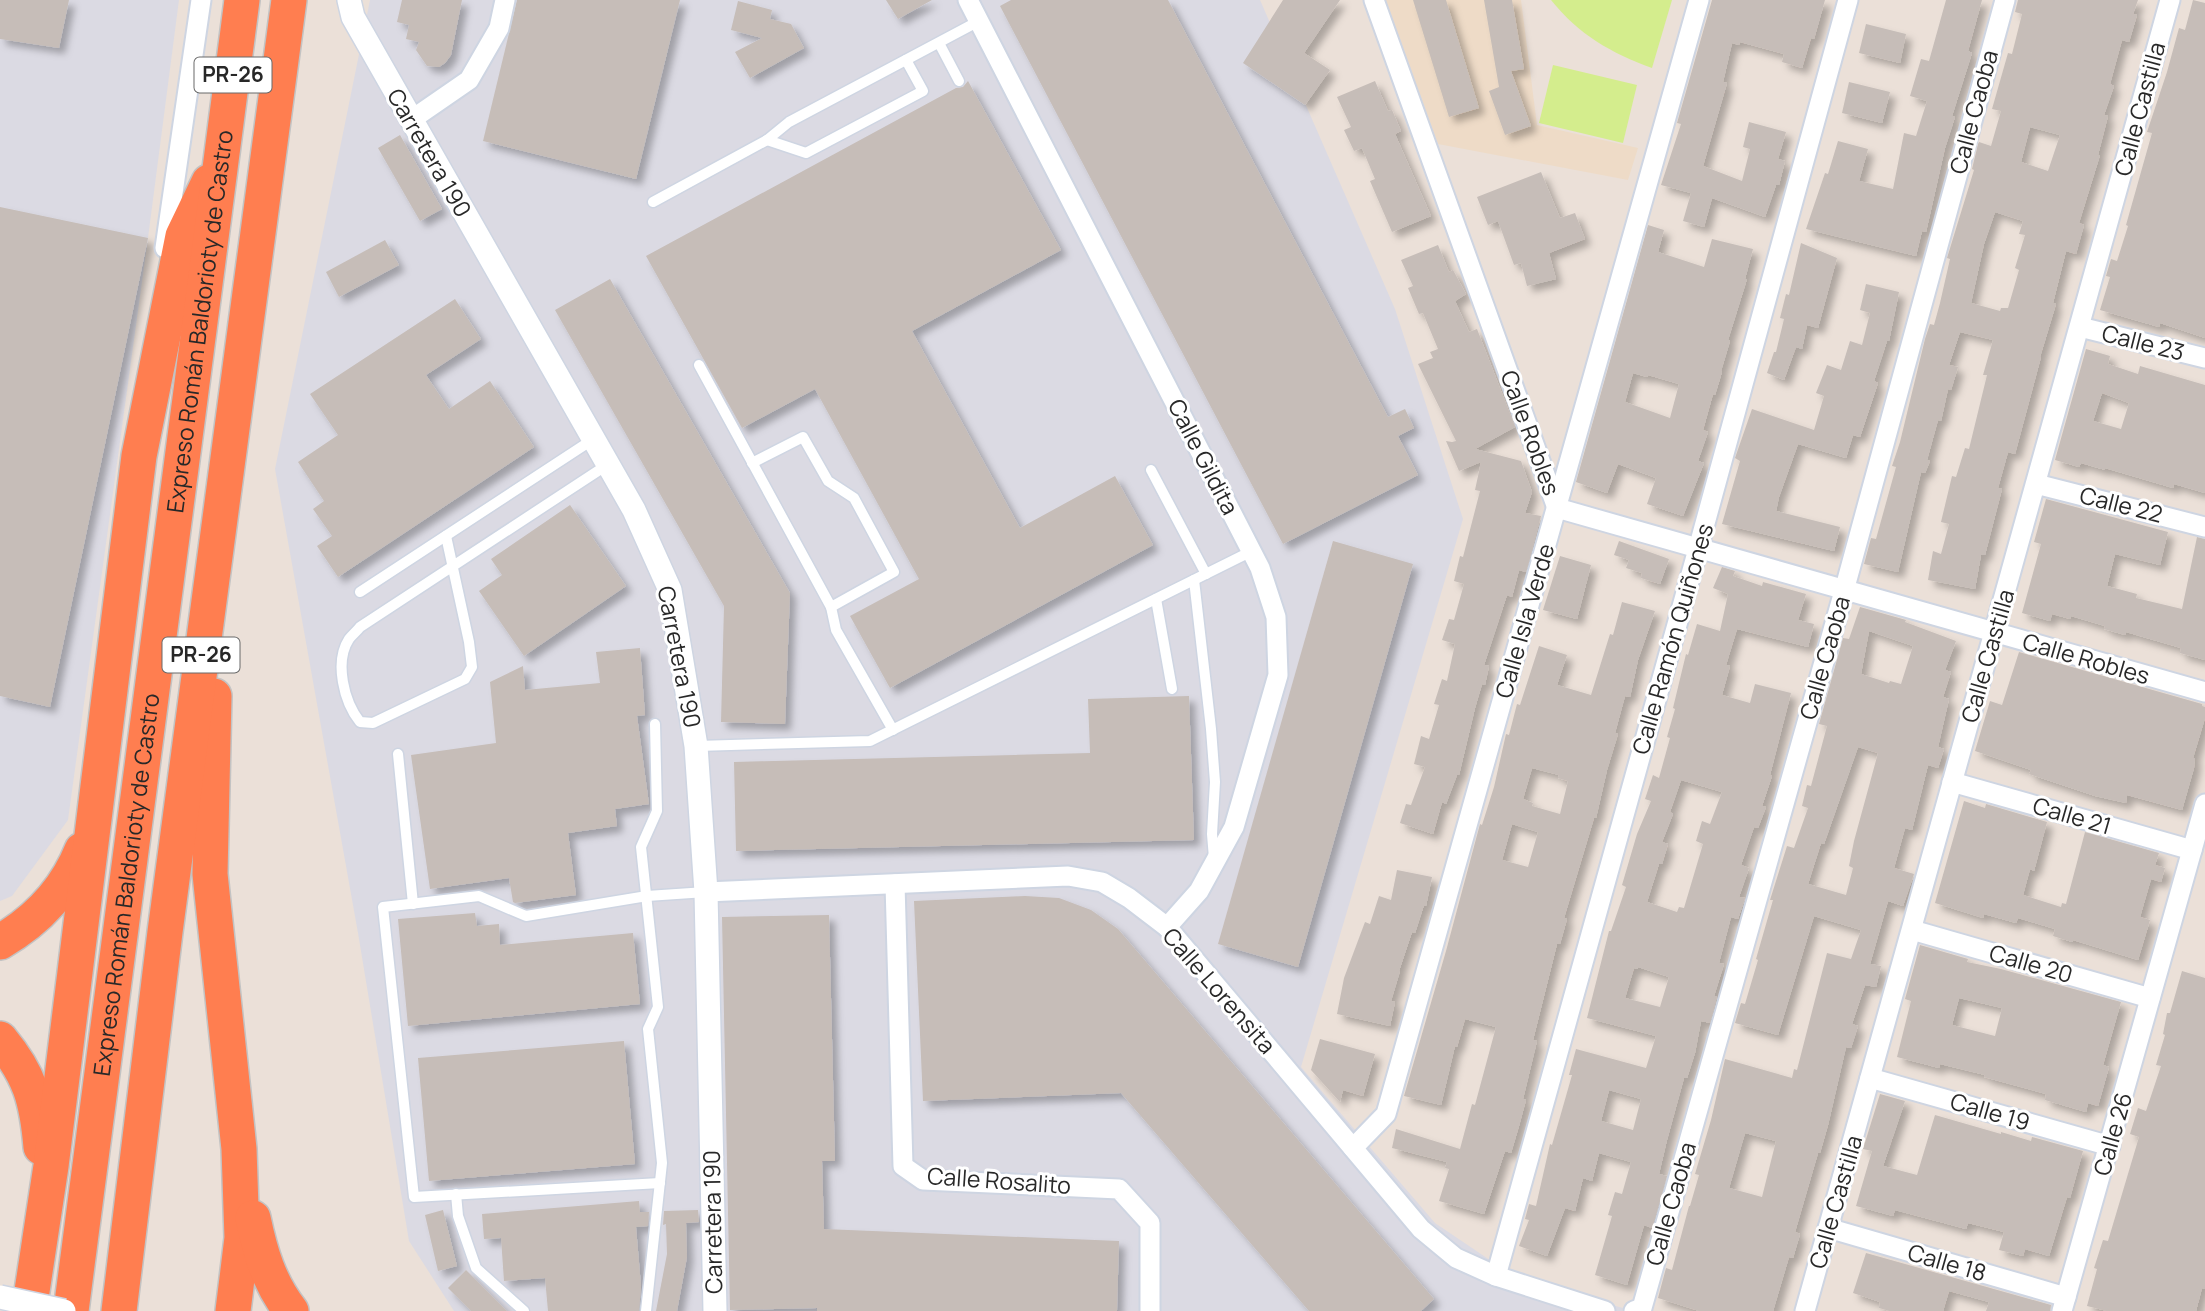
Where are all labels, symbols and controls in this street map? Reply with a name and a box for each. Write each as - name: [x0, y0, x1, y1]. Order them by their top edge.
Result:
- street label: Calle Castilla: [2106, 38, 2172, 179]
- street label: Calle Caoba: [1941, 46, 2005, 177]
- road number: PR-26: [194, 57, 272, 92]
- street label: Carretera 190: [380, 82, 480, 223]
- street label: Expreso Román Baldorioty de Castro: [158, 128, 240, 515]
- street label: Calle 23: [2099, 316, 2188, 368]
- street label: Calle Robles: [1494, 366, 1568, 500]
- street label: Calle Gildita: [1161, 393, 1247, 520]
- street label: Calle 22: [2076, 478, 2166, 530]
- street label: Calle Ramón Quiñones: [1624, 520, 1720, 758]
- street label: Calle Isla Verde: [1487, 540, 1561, 702]
- street label: Carretera 190: [651, 583, 709, 730]
- street label: Calle Castilla: [1953, 585, 2021, 726]
- street label: Calle Caoba: [1791, 592, 1857, 723]
- street label: Calle Robles: [2019, 625, 2153, 691]
- road number: PR-26: [162, 638, 240, 672]
- street label: Expreso Román Baldorioty de Castro: [85, 691, 166, 1078]
- street label: Calle 21: [2029, 789, 2115, 841]
- street label: Calle Lorensita: [1156, 920, 1284, 1060]
- street label: Calle 20: [1986, 936, 2077, 990]
- street label: Calle 19: [1947, 1084, 2034, 1138]
- street label: Calle 26: [2085, 1088, 2139, 1179]
- street label: Calle Castilla: [1801, 1131, 1869, 1272]
- street label: Calle Caoba: [1637, 1138, 1703, 1269]
- street label: Carretera 190: [695, 1150, 729, 1294]
- street label: Calle Rosalito: [926, 1159, 1072, 1201]
- street label: Calle 18: [1904, 1236, 1990, 1288]

